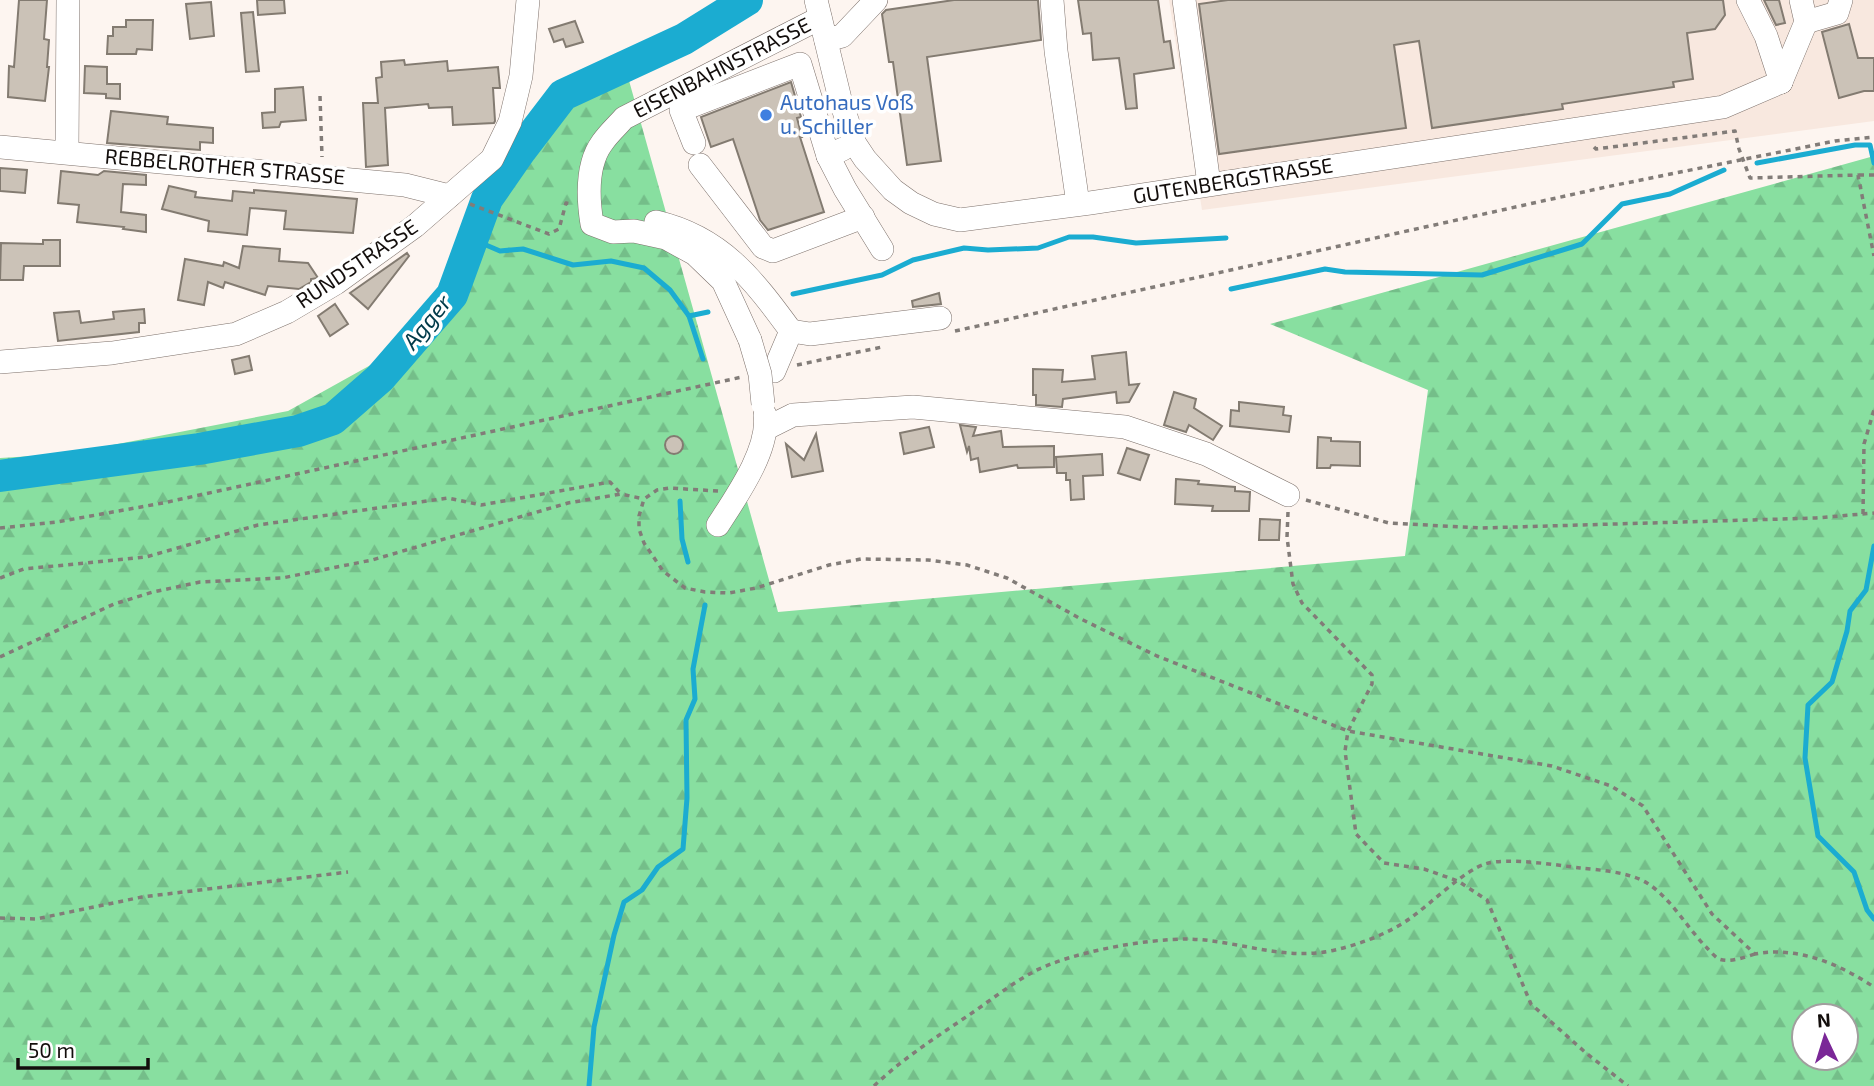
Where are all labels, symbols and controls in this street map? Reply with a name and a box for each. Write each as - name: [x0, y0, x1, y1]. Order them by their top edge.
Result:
- street label: EISENBAHNSTRASSE: [628, 11, 814, 122]
- place label: Autohaus Voß u. Schiller: [780, 89, 914, 138]
- marker: Autohaus Voß u. Schiller: [758, 107, 774, 123]
- street label: REBBELROTHER STRASSE: [104, 143, 346, 188]
- street label: GUTENBERGSTRASSE: [1131, 151, 1335, 208]
- street label: RUNDSTRASSE: [291, 213, 422, 313]
- water label: Agger: [395, 288, 457, 355]
- north arrow: [1790, 1002, 1860, 1072]
- text: N: [1816, 1008, 1831, 1031]
- scale bar: [18, 1026, 147, 1070]
- text: 50 m: [28, 1037, 75, 1062]

